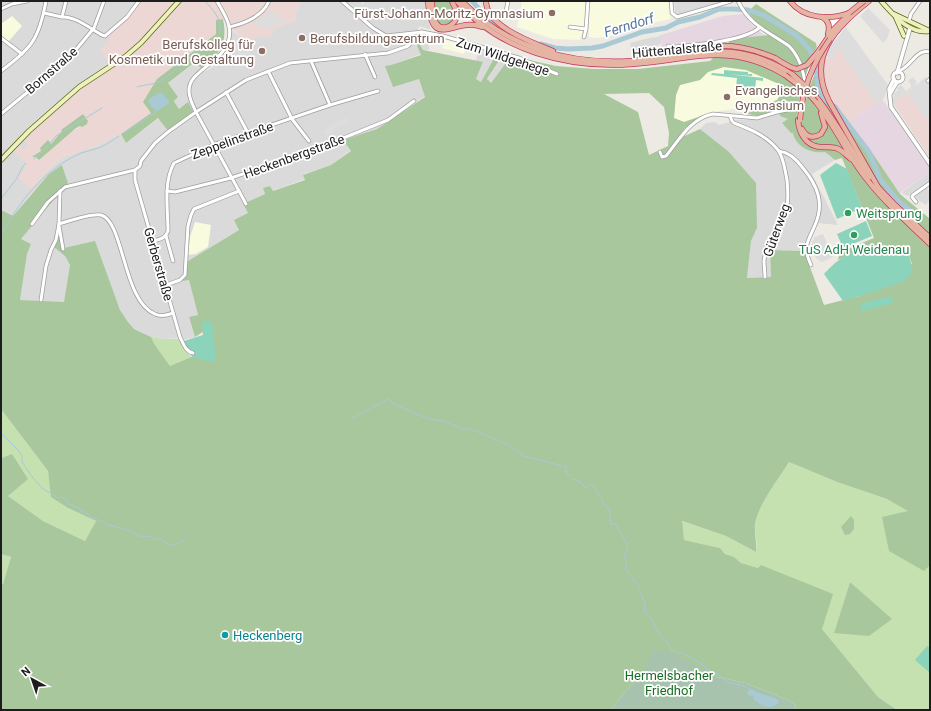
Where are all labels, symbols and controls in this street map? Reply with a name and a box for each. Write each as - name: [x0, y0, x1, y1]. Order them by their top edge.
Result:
- place label: Fürst-Johann-Moritz-Gymnasium: [354, 6, 544, 21]
- marker: Fürst-Johann-Moritz-Gymnasium: [547, 8, 557, 18]
- water label: Ferndorf: [602, 9, 657, 40]
- place label: Berufsbildungszentrum: [310, 31, 445, 46]
- marker: Berufsbildungszentrum: [297, 33, 307, 43]
- street label: Zum Wildgehege: [454, 34, 551, 79]
- place label: Berufskolleg für Kosmetik und Gestaltung: [109, 37, 255, 67]
- street label: Hüttentalstraße: [631, 38, 723, 61]
- street label: Bornstraße: [22, 44, 80, 97]
- marker: Berufskolleg für Kosmetik und Gestaltung: [257, 46, 267, 56]
- place label: Evangelisches Gymnasium: [735, 83, 818, 113]
- marker: Evangelisches Gymnasium: [722, 92, 732, 102]
- street label: Zeppelinstraße: [189, 119, 275, 162]
- street label: Heckenbergstraße: [242, 131, 347, 182]
- street label: Güterweg: [760, 201, 793, 259]
- place label: Weitsprung: [856, 206, 922, 221]
- marker: Weitsprung: [843, 208, 853, 218]
- street label: Gerberstraße: [141, 226, 176, 303]
- marker: TuS AdH Weidenau: [849, 230, 859, 240]
- place label: TuS AdH Weidenau: [799, 242, 909, 257]
- place label: Heckenberg: [233, 628, 302, 643]
- marker: Heckenberg: [220, 630, 230, 640]
- north arrow: [12, 659, 52, 699]
- text: N: [19, 664, 33, 679]
- park label: Hermelsbacher Friedhof: [625, 668, 714, 698]

